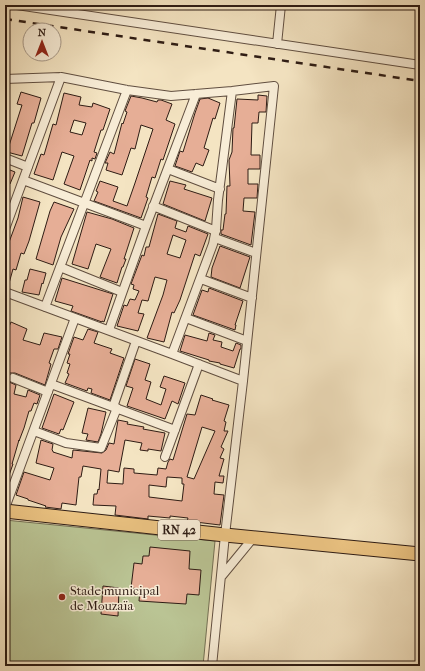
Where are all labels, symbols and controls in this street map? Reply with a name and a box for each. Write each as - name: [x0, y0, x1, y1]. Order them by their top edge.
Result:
- north arrow: [22, 22, 62, 62]
- text: N: [38, 26, 47, 39]
- road number: RN 42: [158, 520, 200, 540]
- place label: Stade municipal de Mouzaïa: [70, 583, 160, 613]
- marker: Stade municipal de Mouzaïa: [57, 592, 67, 602]

